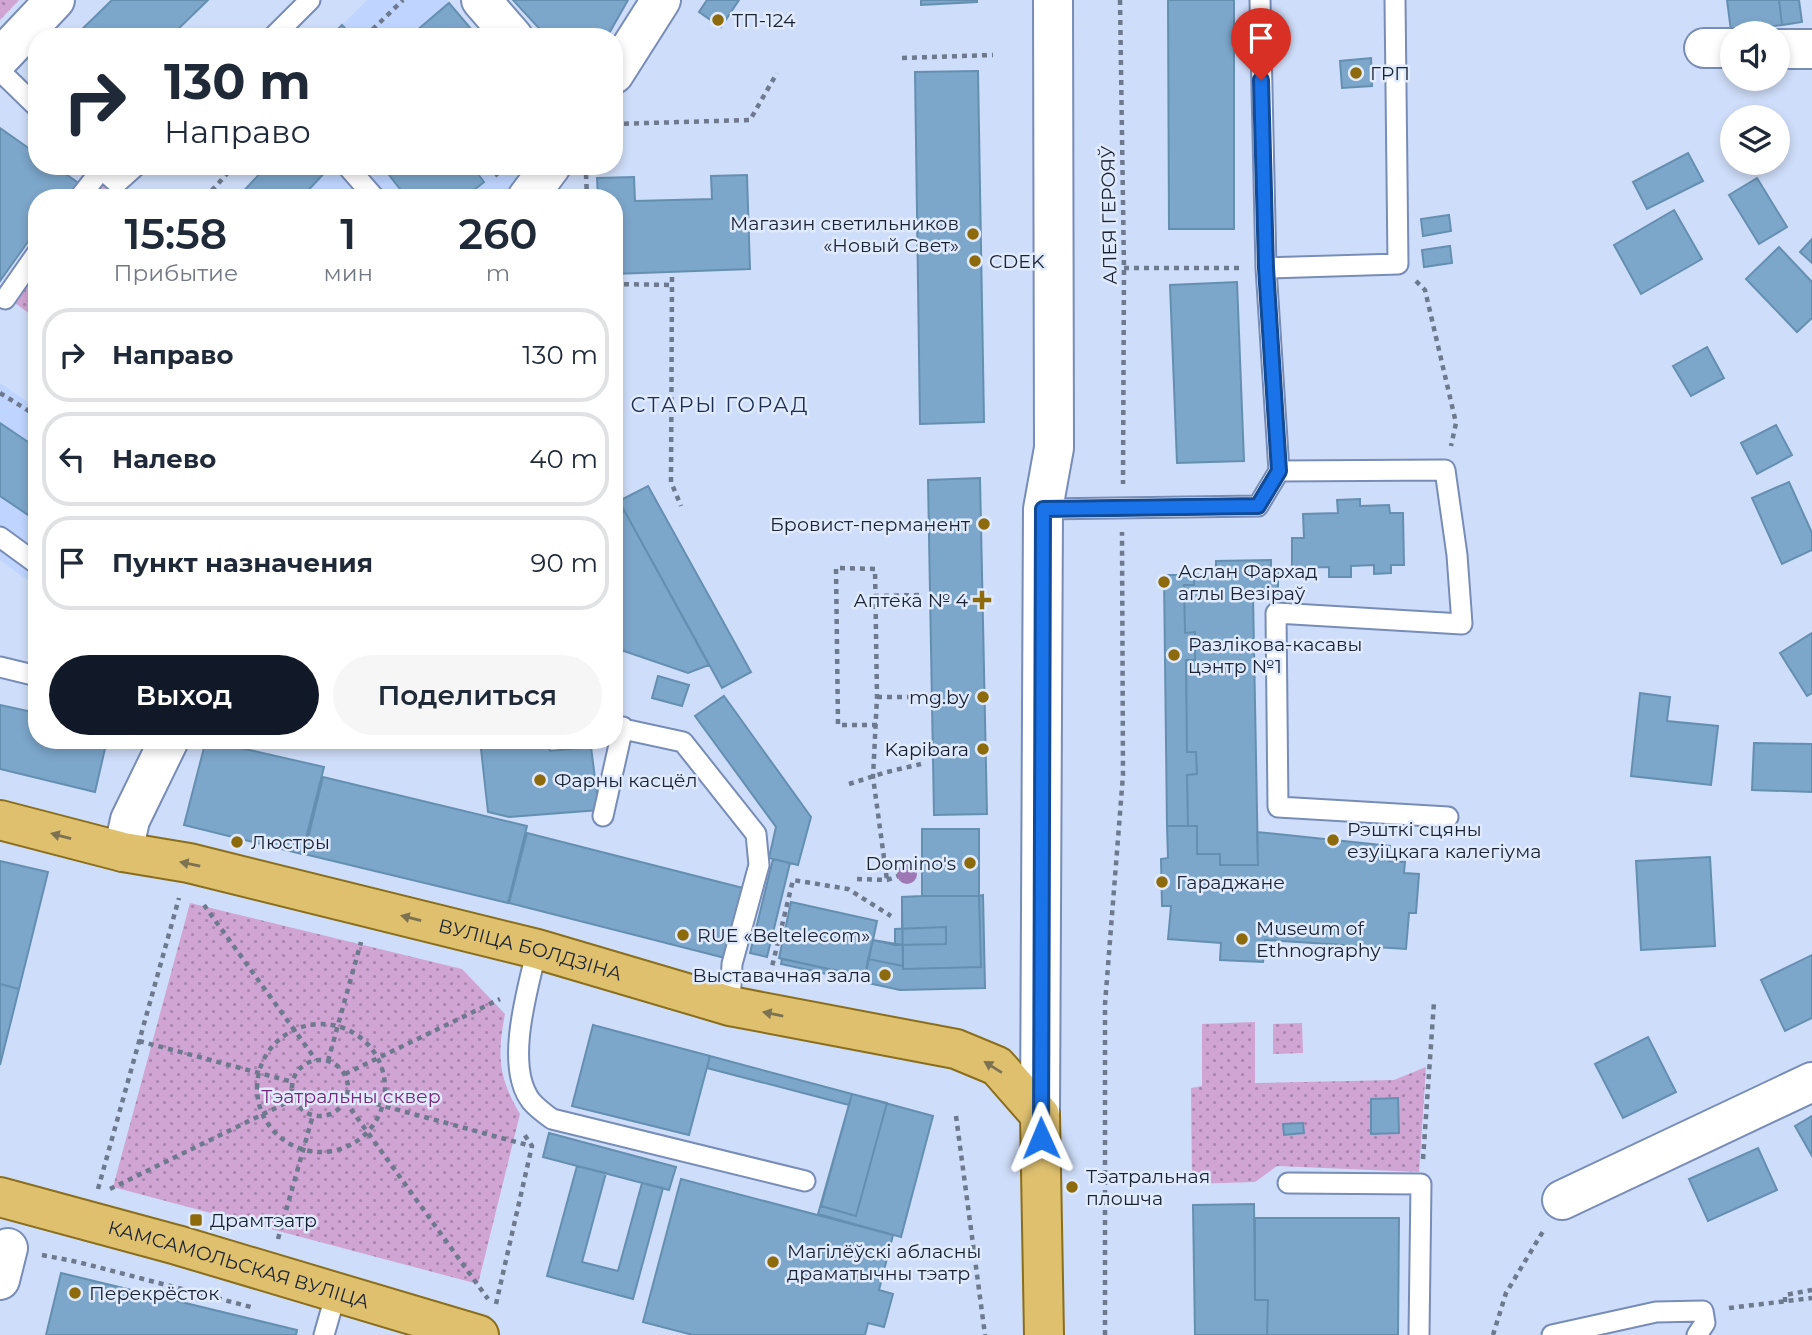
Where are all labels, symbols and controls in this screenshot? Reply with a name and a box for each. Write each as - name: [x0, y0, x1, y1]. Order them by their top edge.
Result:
- pin: [1231, 8, 1291, 80]
- place label: ТП-124: [732, 9, 796, 32]
- marker: ТП-124: [710, 12, 726, 28]
- icon: arrive: [1242, 19, 1280, 57]
- map controls: [1720, 21, 1790, 175]
- button: sound: [1720, 21, 1790, 91]
- text: 130 m: [164, 52, 311, 111]
- icon: right: [49, 56, 140, 147]
- place label: ГРП: [1370, 62, 1410, 85]
- marker: ГРП: [1348, 65, 1364, 81]
- button: layers: [1720, 105, 1790, 175]
- text: Направо: [164, 112, 311, 151]
- street label: АЛЕЯ ГЕРОЯЎ: [1096, 145, 1122, 285]
- text: 15:58: [124, 208, 227, 260]
- text: 1: [340, 208, 356, 260]
- text: 260: [459, 208, 538, 260]
- place label: Магазин светильников «Новый Свет»: [730, 212, 959, 257]
- marker: Магазин светильников «Новый Свет»: [965, 226, 981, 242]
- place label: CDEK: [989, 250, 1045, 273]
- marker: CDEK: [967, 253, 983, 269]
- text: Прибытие: [113, 259, 238, 287]
- text: мин: [324, 259, 373, 287]
- text: m: [486, 259, 510, 287]
- icon: right: [53, 336, 91, 374]
- text: Направо: [112, 339, 233, 371]
- text: 130 m: [522, 339, 598, 371]
- district label: СТАРЫ ГОРАД: [631, 392, 809, 417]
- icon: left: [53, 440, 91, 478]
- text: Налево: [112, 443, 216, 475]
- text: 40 m: [529, 443, 598, 475]
- place label: Бровист-перманент: [770, 513, 970, 536]
- marker: Бровист-перманент: [976, 516, 992, 532]
- icon: arrive: [53, 544, 91, 582]
- text: Пункт назначения: [112, 547, 373, 579]
- text: 90 m: [531, 547, 598, 579]
- place label: Аслан Фархад аглы Везіраў: [1178, 560, 1318, 605]
- marker: Аслан Фархад аглы Везіраў: [1156, 574, 1172, 590]
- place label: Аптека № 4: [854, 589, 968, 612]
- marker: Аптека № 4: [974, 592, 990, 608]
- place label: Разлікова-касавы цэнтр №1: [1188, 633, 1362, 678]
- marker: Разлікова-касавы цэнтр №1: [1166, 647, 1182, 663]
- button: Выход: [49, 655, 319, 735]
- button: Поделиться: [333, 655, 602, 735]
- place label: mg.by: [909, 686, 970, 709]
- marker: mg.by: [975, 689, 991, 705]
- place label: Kapibara: [884, 738, 969, 761]
- marker: Kapibara: [975, 741, 991, 757]
- place label: Фарны касцёл: [554, 769, 697, 792]
- marker: Фарны касцёл: [532, 772, 548, 788]
- place label: Рэшткі сцяны езуіцкага калегіума: [1347, 818, 1541, 863]
- one-way arrow: [50, 830, 72, 841]
- place label: Люстры: [251, 831, 330, 854]
- marker: Рэшткі сцяны езуіцкага калегіума: [1325, 832, 1341, 848]
- marker: Люстры: [229, 834, 245, 850]
- place label: Domino's: [866, 852, 956, 875]
- marker: Domino's: [962, 855, 978, 871]
- one-way arrow: [179, 858, 201, 869]
- place label: Гараджане: [1176, 871, 1285, 894]
- marker: Гараджане: [1154, 874, 1170, 890]
- one-way arrow: [400, 912, 422, 923]
- street label: ВУЛІЦА БОЛДЗІНА: [436, 914, 625, 985]
- place label: Museum of Ethnography: [1256, 917, 1381, 962]
- place label: RUE «Beltelecom»: [697, 924, 870, 947]
- marker: RUE «Beltelecom»: [675, 927, 691, 943]
- marker: Museum of Ethnography: [1234, 931, 1250, 947]
- place label: Выставачная зала: [693, 964, 871, 987]
- marker: Выставачная зала: [877, 967, 893, 983]
- one-way arrow: [762, 1008, 784, 1019]
- one-way arrow: [983, 1060, 1003, 1073]
- park label: Тэатральны сквер: [261, 1085, 441, 1108]
- position arrow: [1004, 1101, 1078, 1175]
- place label: Тэатральная плошча: [1086, 1165, 1210, 1210]
- marker: Тэатральная плошча: [1064, 1179, 1080, 1195]
- place label: Драмтэатр: [210, 1209, 317, 1232]
- marker: Драмтэатр: [188, 1212, 204, 1228]
- street label: КАМСАМОЛЬСКАЯ ВУЛІЦА: [106, 1215, 372, 1313]
- place label: Магілёўскі абласны драматычны тэатр: [787, 1240, 981, 1285]
- marker: Магілёўскі абласны драматычны тэатр: [765, 1254, 781, 1270]
- place label: Перекрёсток: [89, 1282, 219, 1305]
- marker: Перекрёсток: [67, 1285, 83, 1301]

